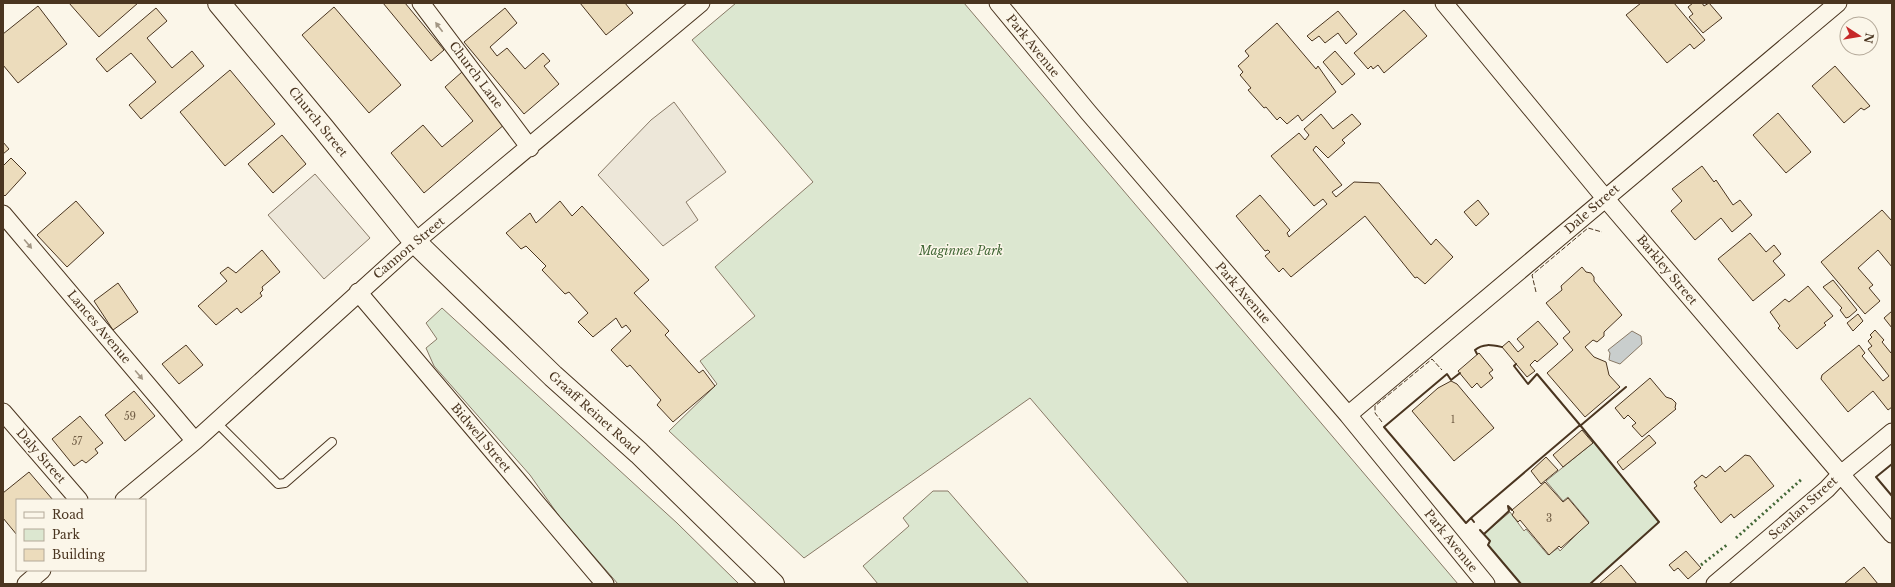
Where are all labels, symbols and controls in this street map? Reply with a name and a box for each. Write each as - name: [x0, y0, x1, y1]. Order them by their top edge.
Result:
- street label: Park Avenue: [1004, 11, 1063, 80]
- north arrow: [1839, 16, 1879, 56]
- one-way arrow: [435, 21, 443, 32]
- text: N: [1861, 32, 1877, 45]
- street label: Church Lane: [446, 38, 507, 111]
- street label: Church Street: [286, 84, 351, 160]
- street label: Dale Street: [1561, 181, 1622, 236]
- street label: Cannon Street: [370, 213, 448, 282]
- street label: Barkley Street: [1634, 232, 1701, 308]
- one-way arrow: [24, 238, 33, 249]
- park label: Maginnes Park: [918, 243, 1003, 258]
- street label: Park Avenue: [1213, 259, 1274, 326]
- street label: Lances Avenue: [64, 287, 134, 366]
- street label: Graaff Reinet Road: [546, 368, 643, 457]
- one-way arrow: [135, 369, 144, 380]
- street label: Bidwell Street: [448, 400, 515, 476]
- house number: 59: [124, 410, 136, 423]
- house number: 1: [1451, 413, 1455, 426]
- street label: Daly Street: [13, 425, 70, 487]
- house number: 57: [72, 435, 83, 448]
- street label: Scanlan Street: [1765, 472, 1841, 542]
- legend: [16, 499, 146, 571]
- street label: Park Avenue: [1422, 506, 1481, 575]
- text: Road: [52, 507, 84, 522]
- house number: 3: [1546, 512, 1552, 525]
- text: Park: [52, 527, 80, 542]
- text: Building: [52, 547, 106, 562]

